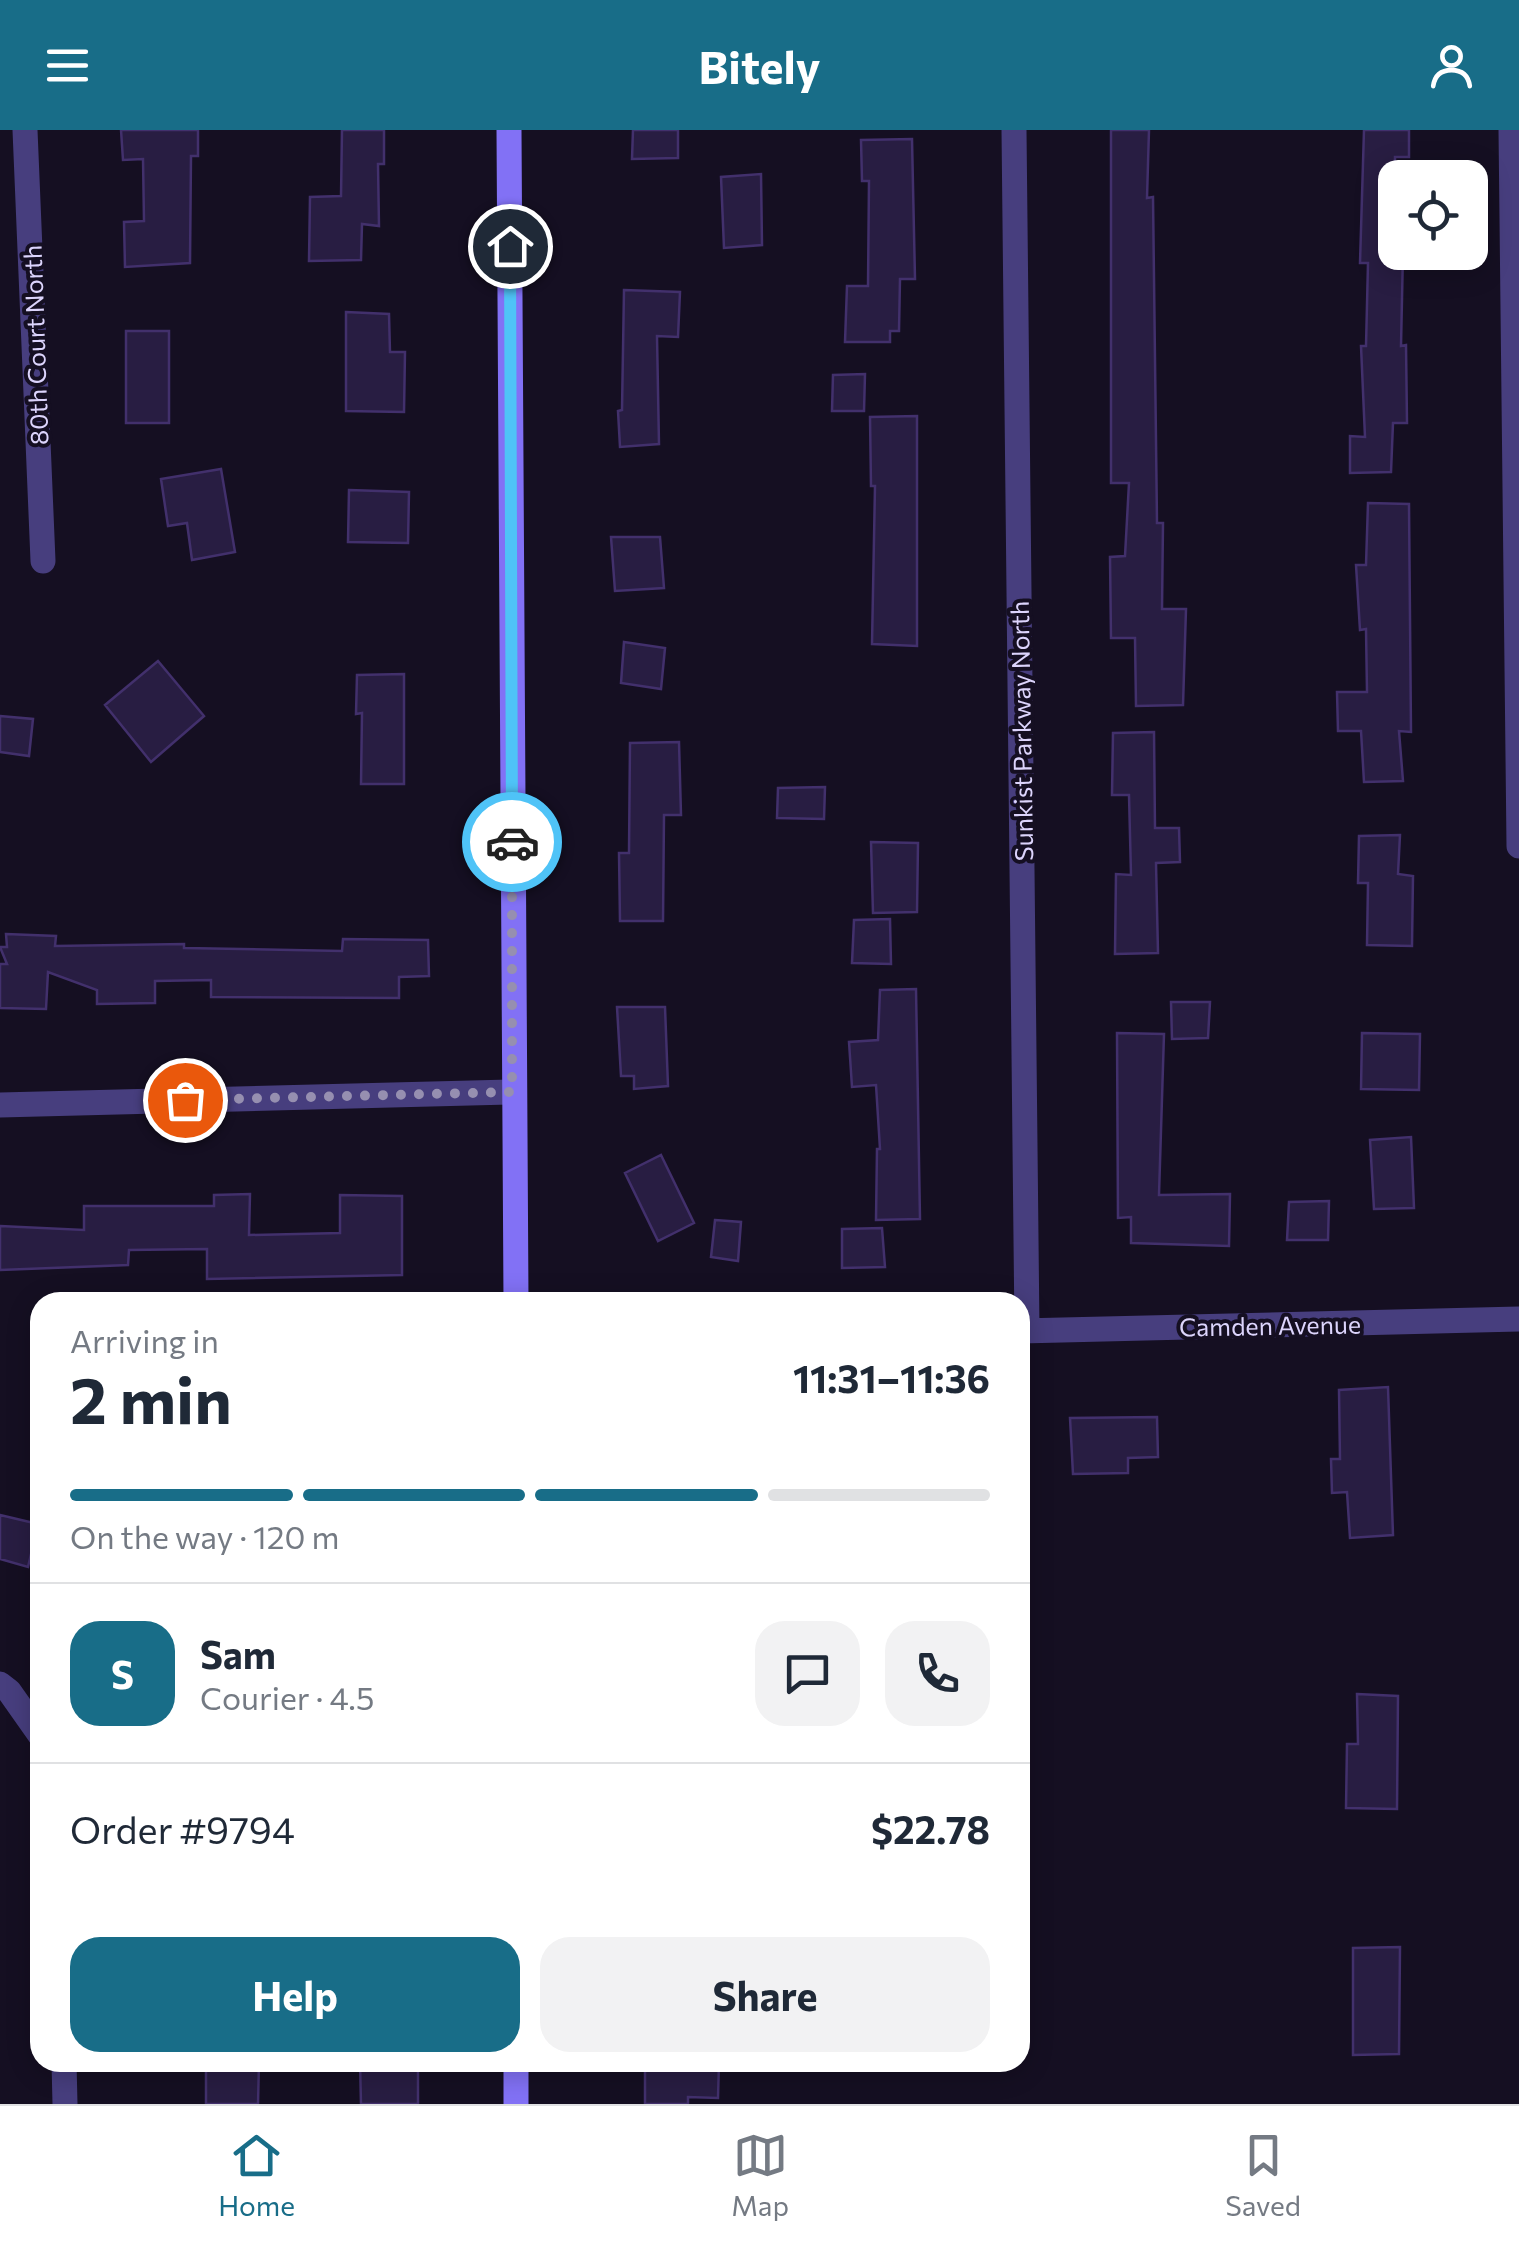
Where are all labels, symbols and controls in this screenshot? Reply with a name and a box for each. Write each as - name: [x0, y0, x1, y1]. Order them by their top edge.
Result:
- icon: menu: [40, 38, 95, 93]
- text: Bitely: [699, 38, 820, 93]
- icon: person: [1424, 38, 1479, 93]
- map controls: [1378, 160, 1488, 270]
- button: locate: [1378, 160, 1488, 270]
- pin: [468, 204, 553, 289]
- icon: home: [483, 219, 538, 274]
- street label: 80th Court North: [17, 244, 53, 446]
- street label: Sunkist Parkway North: [1004, 601, 1038, 861]
- courier: [462, 792, 562, 892]
- icon: car: [485, 815, 540, 870]
- pin: [143, 1058, 228, 1143]
- icon: bag: [158, 1073, 213, 1128]
- street label: Camden Avenue: [1179, 1308, 1361, 1342]
- text: Arriving in: [70, 1320, 219, 1360]
- text: 11:31–11:36: [793, 1354, 990, 1401]
- text: 2 min: [70, 1358, 232, 1437]
- text: On the way · 120 m: [70, 1516, 339, 1556]
- button: chat: [755, 1621, 860, 1726]
- button: phone: [885, 1621, 990, 1726]
- text: Sam: [200, 1630, 276, 1677]
- text: S: [111, 1650, 134, 1697]
- text: Courier · 4.5: [200, 1677, 374, 1717]
- text: Order #9794: [70, 1805, 295, 1852]
- text: $22.78: [871, 1805, 990, 1852]
- button: Help: [70, 1937, 520, 2052]
- button: Share: [540, 1937, 990, 2052]
- tab: Home: [218, 2128, 295, 2222]
- tab: Map: [731, 2128, 789, 2222]
- tab: Saved: [1225, 2128, 1301, 2222]

